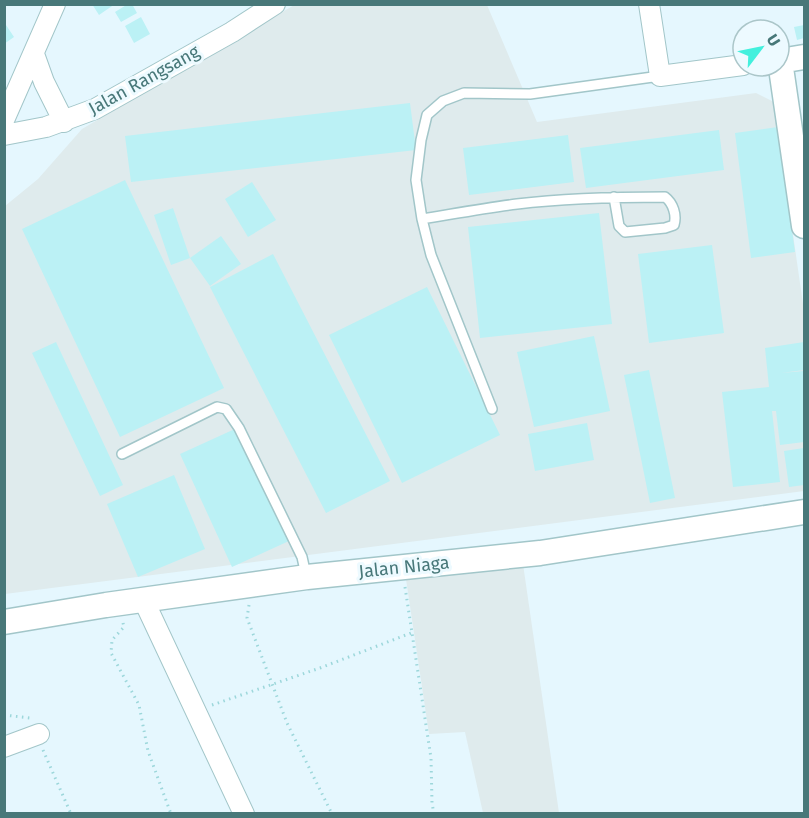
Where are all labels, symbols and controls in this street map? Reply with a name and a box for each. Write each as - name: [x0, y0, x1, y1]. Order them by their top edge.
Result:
- north arrow: [731, 18, 791, 78]
- text: U: [762, 31, 784, 50]
- street label: Jalan Rangsang: [85, 40, 204, 120]
- street label: Jalan Niaga: [358, 551, 450, 583]

